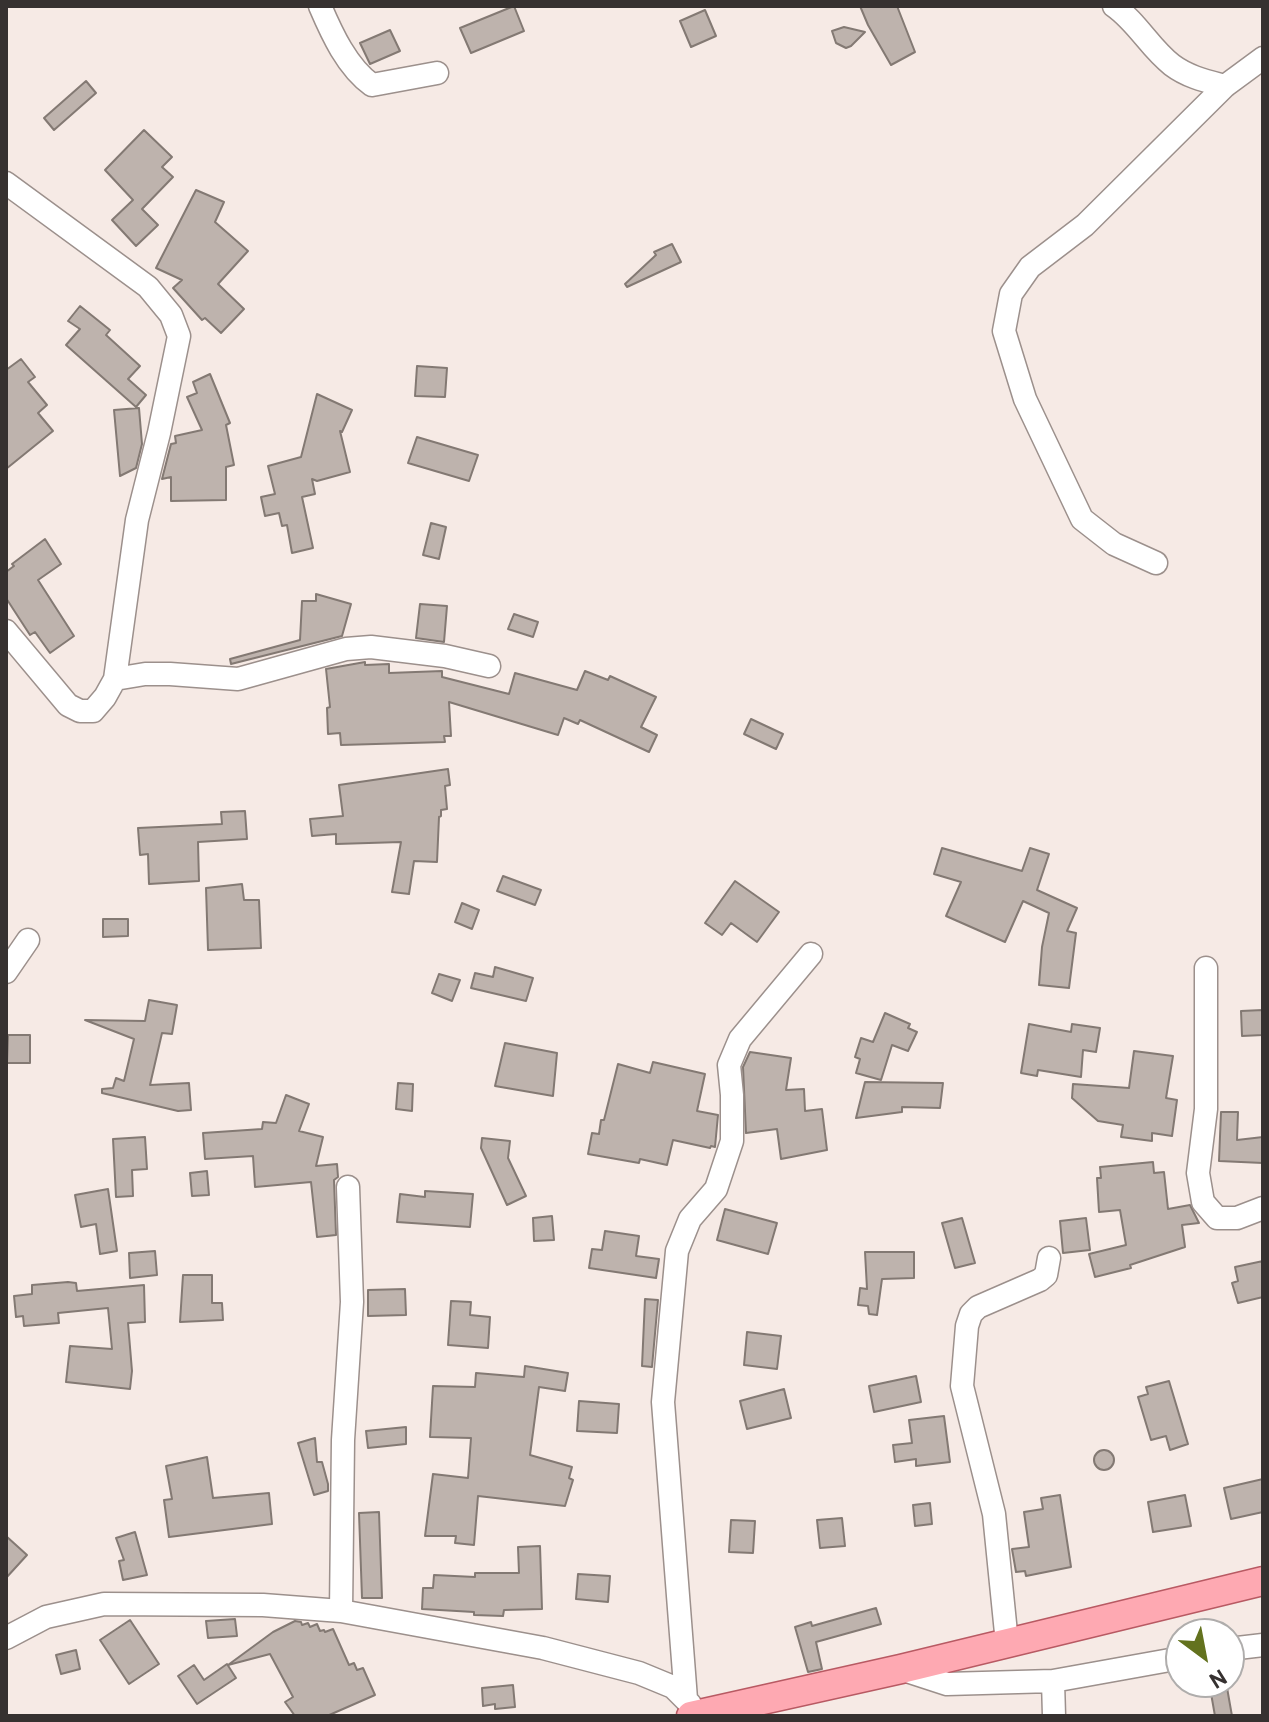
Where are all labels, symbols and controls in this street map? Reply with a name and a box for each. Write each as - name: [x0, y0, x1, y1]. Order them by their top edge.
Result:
- north arrow: [1165, 1618, 1245, 1698]
- text: N: [1203, 1661, 1231, 1693]

